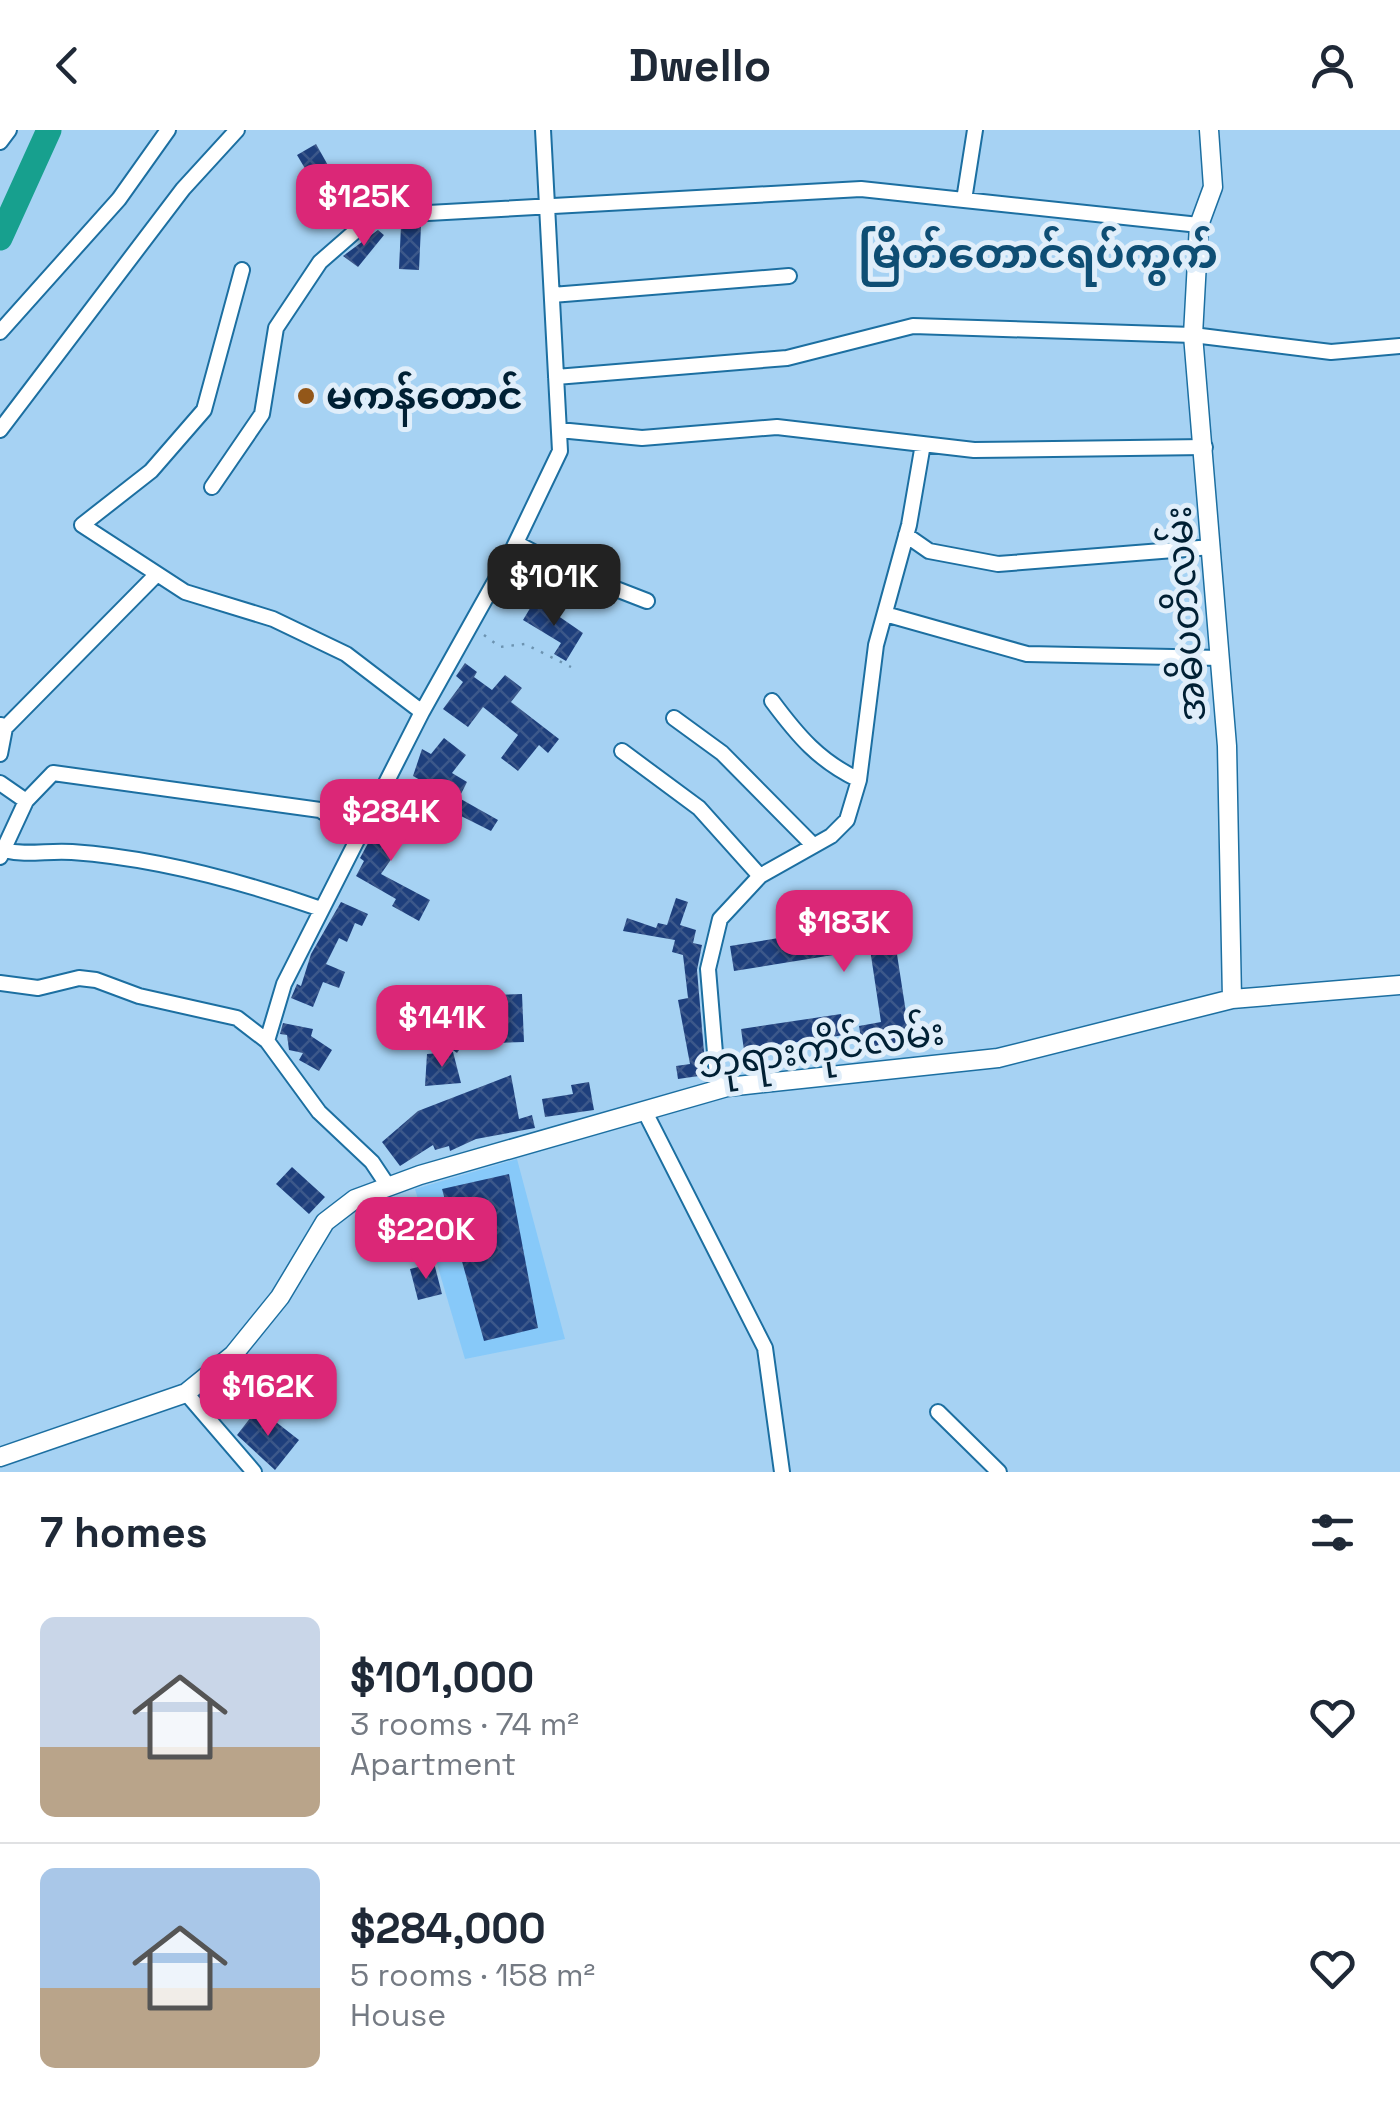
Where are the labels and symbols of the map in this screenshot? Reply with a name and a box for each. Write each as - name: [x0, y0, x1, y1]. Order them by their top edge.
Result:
- pin: $125K: [294, 164, 434, 249]
- district label: မြိတ်တောင်ရပ်ကွက်: [858, 226, 1218, 287]
- place label: မကန်တောင်: [326, 371, 523, 427]
- marker: မကန်တောင်: [295, 385, 317, 407]
- street label: အဓိပတိလမ်း: [1152, 504, 1216, 724]
- pin: $101K: [484, 544, 624, 629]
- pin: $284K: [321, 779, 461, 864]
- pin: $183K: [774, 890, 914, 975]
- pin: $141K: [372, 985, 512, 1070]
- street label: ဘုရားကိုင်လမ်း: [694, 1005, 948, 1096]
- pin: $220K: [356, 1197, 496, 1282]
- pin: $162K: [198, 1354, 338, 1439]

